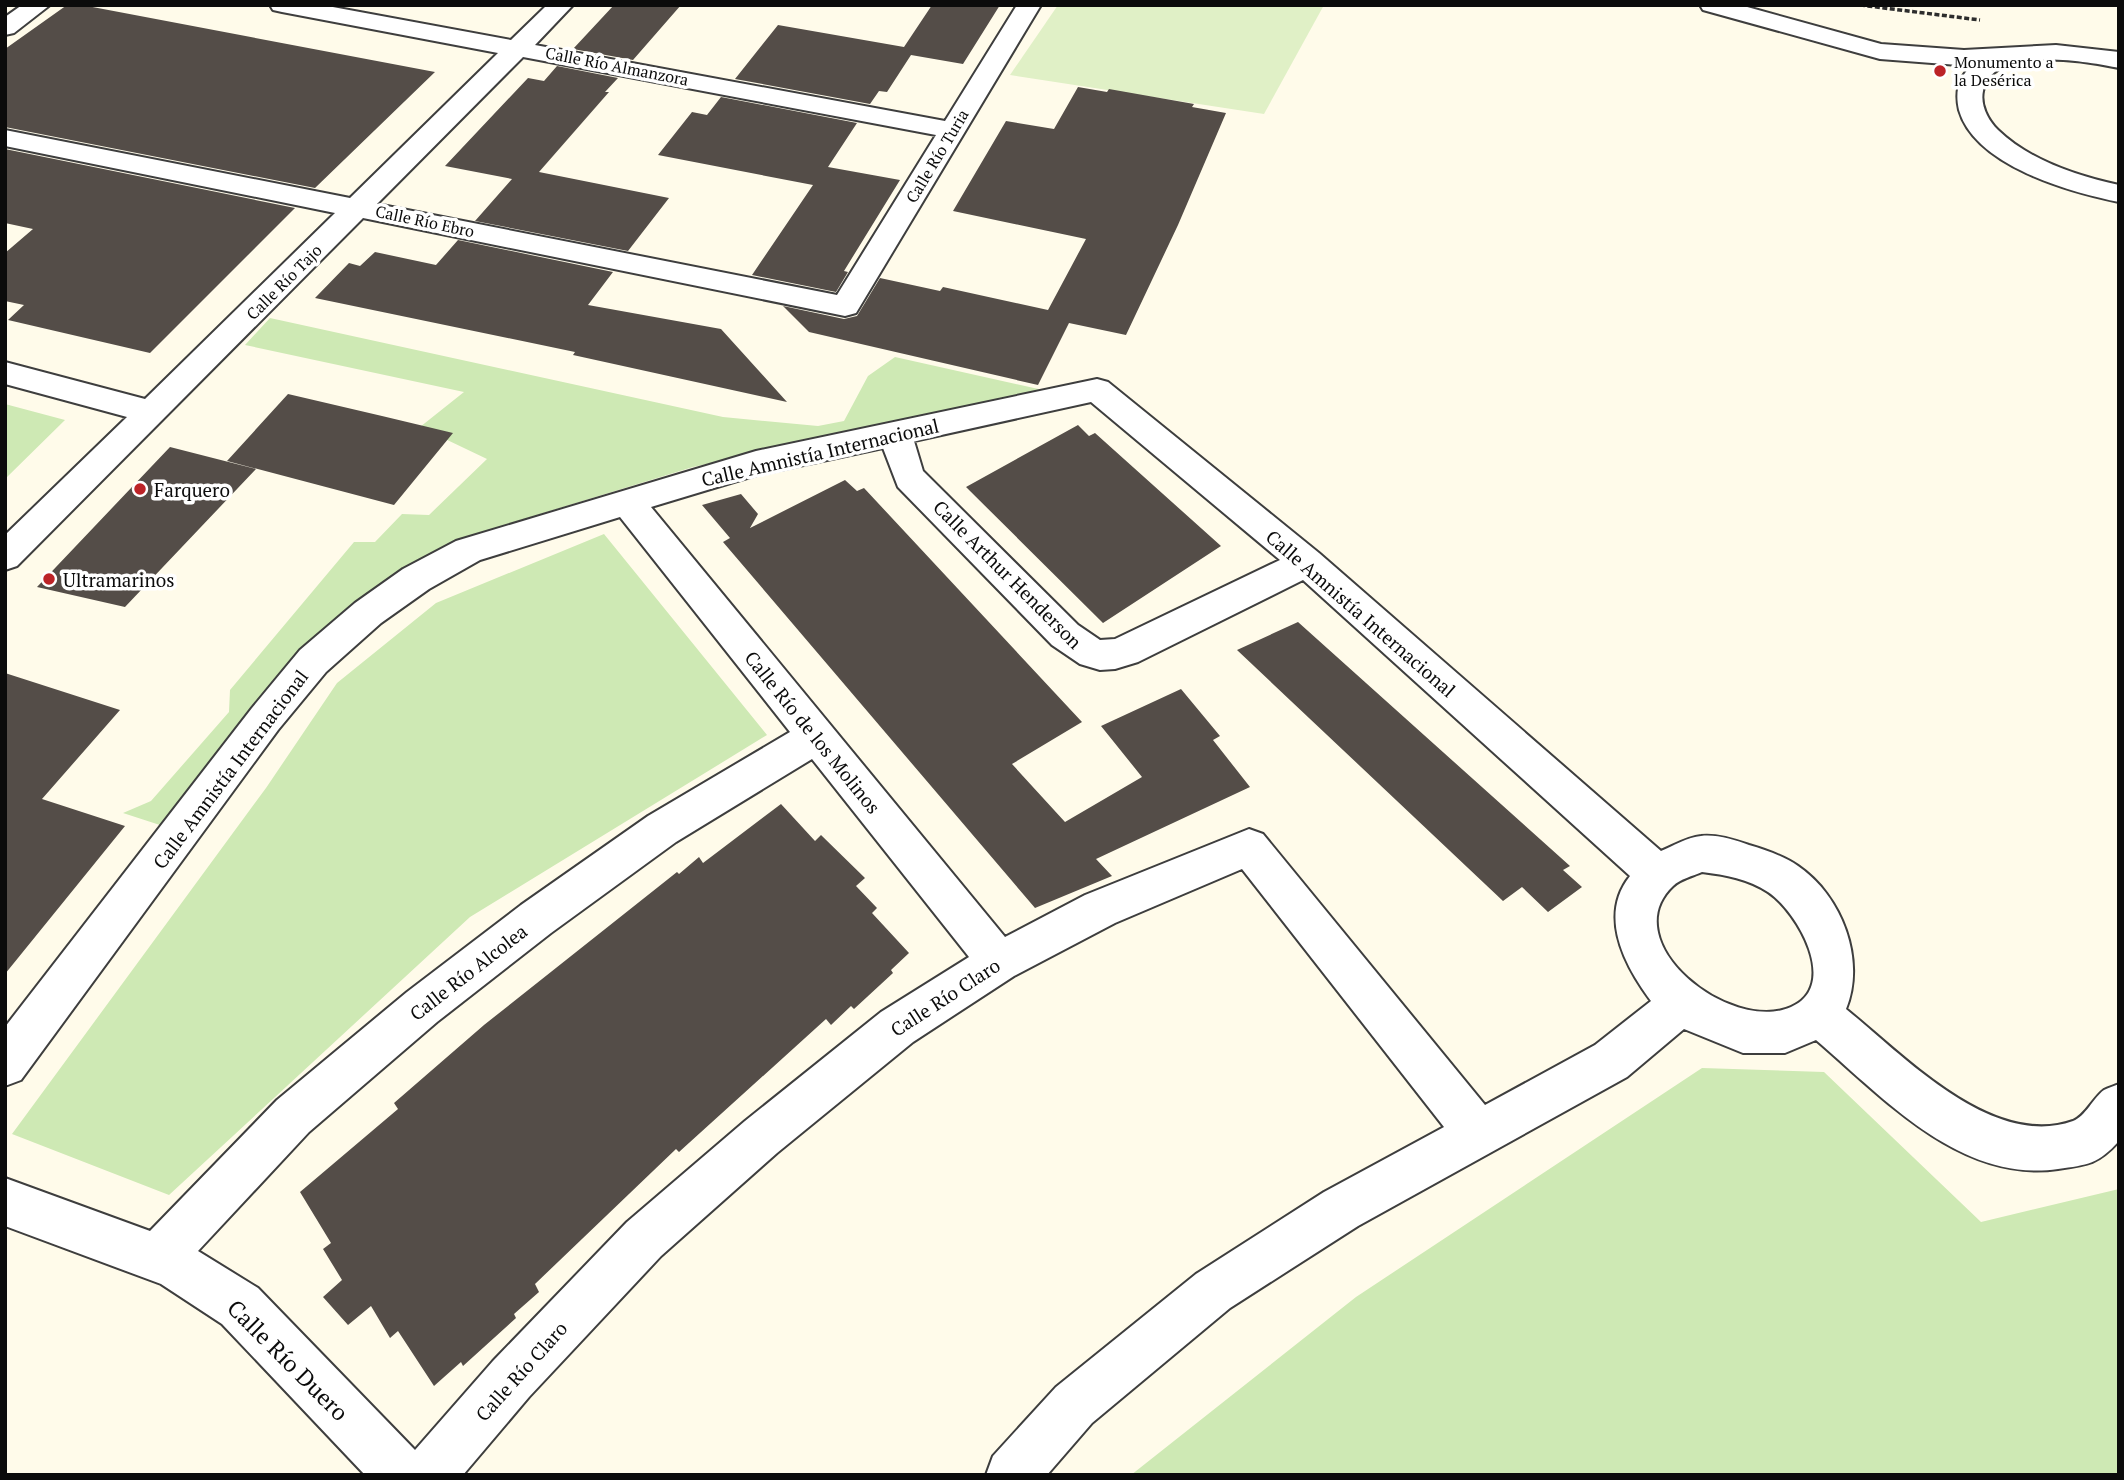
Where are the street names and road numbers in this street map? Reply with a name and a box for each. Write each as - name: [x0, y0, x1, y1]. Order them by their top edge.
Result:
- street label: Calle Río Almanzora: [544, 41, 690, 91]
- street label: Calle Río Turia: [900, 105, 974, 207]
- street label: Calle Río Ebro: [373, 200, 477, 242]
- street label: Calle Río Tajo: [241, 239, 327, 325]
- street label: Calle Amnistía Internacional: [699, 412, 941, 492]
- street label: Calle Arthur Henderson: [928, 494, 1088, 654]
- street label: Calle Amnistía Internacional: [1261, 524, 1461, 702]
- street label: Calle Río de los Molinos: [740, 645, 886, 819]
- street label: Calle Amnistía Internacional: [147, 664, 313, 874]
- street label: Calle Río Alcolea: [404, 918, 532, 1026]
- street label: Calle Río Claro: [885, 952, 1005, 1042]
- street label: Calle Río Duero: [220, 1292, 356, 1428]
- street label: Calle Río Claro: [470, 1316, 572, 1426]

